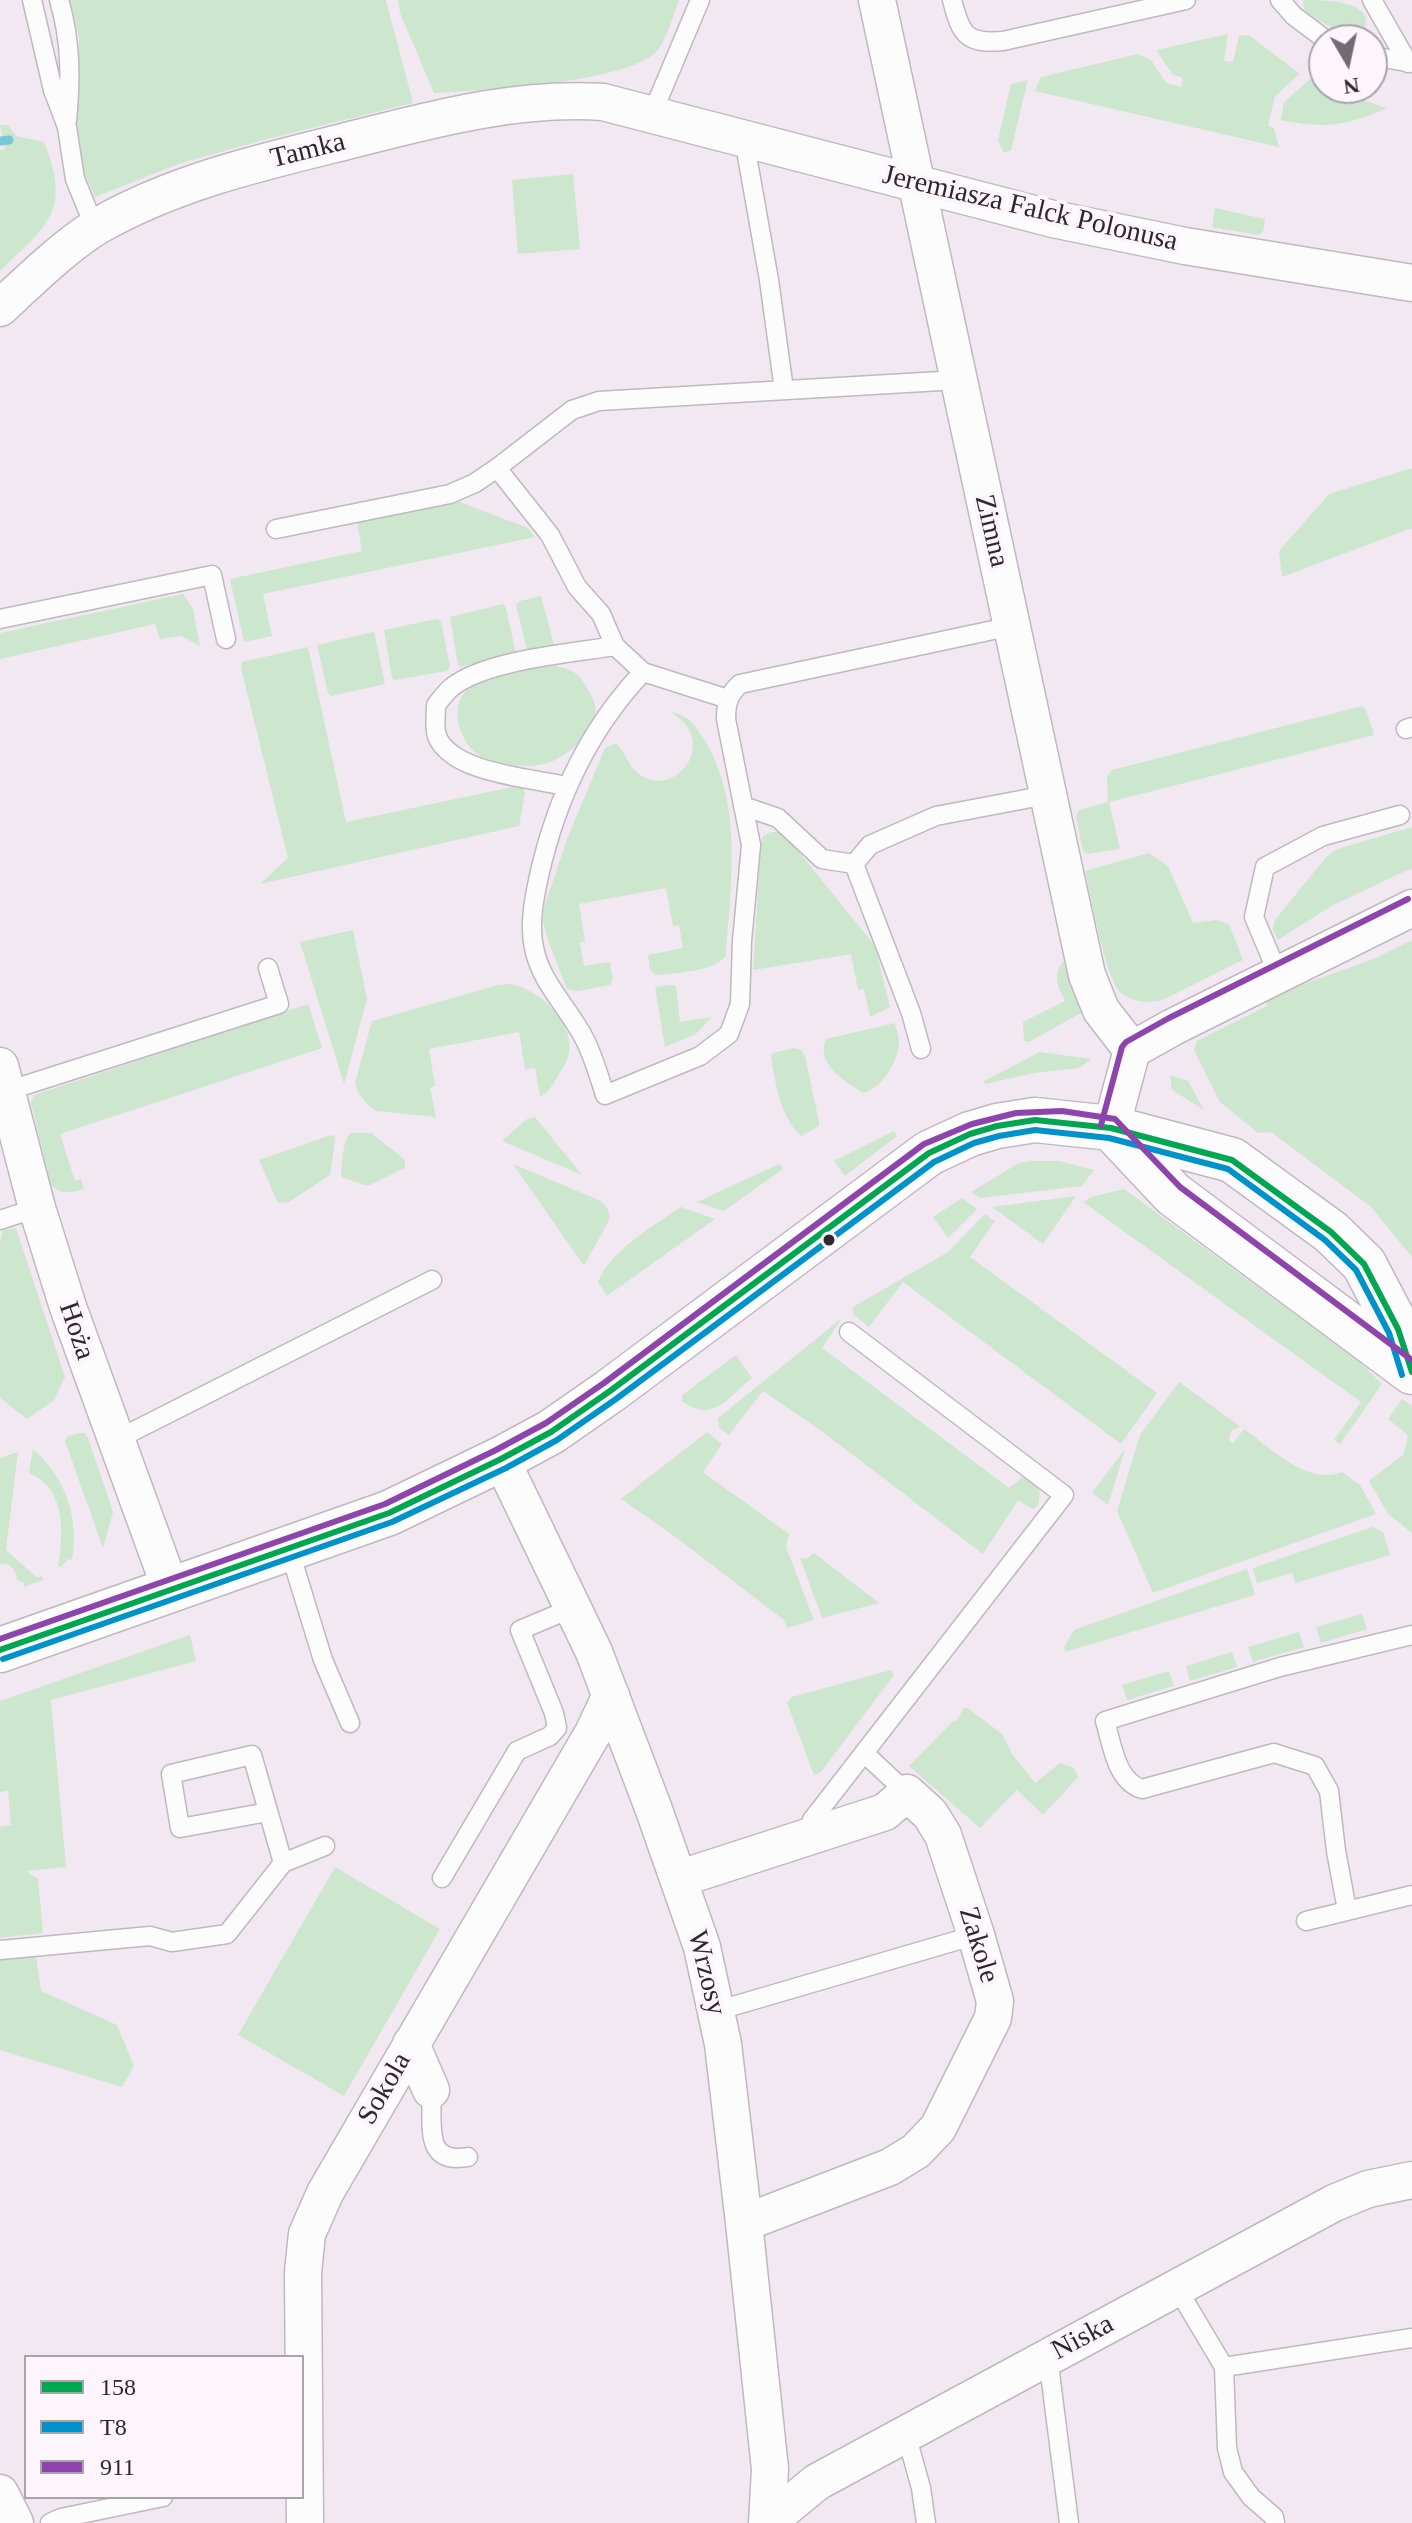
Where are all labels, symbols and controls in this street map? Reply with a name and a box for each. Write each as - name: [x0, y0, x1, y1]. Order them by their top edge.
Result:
- north arrow: [1308, 24, 1388, 104]
- text: N: [1342, 73, 1361, 100]
- street label: Tamka: [267, 126, 349, 176]
- street label: Jeremiasza Falck Polonusa: [879, 159, 1181, 259]
- street label: Zimna: [966, 492, 1016, 570]
- unlabelled marker: [821, 1232, 837, 1248]
- street label: Hoża: [50, 1298, 102, 1364]
- street label: Zakole: [951, 1903, 1005, 1987]
- street label: Wrzosy: [679, 1927, 733, 2019]
- street label: Sokola: [351, 2047, 419, 2131]
- street label: Niska: [1046, 2308, 1120, 2368]
- legend: [24, 2355, 304, 2499]
- text: 158: [100, 2374, 136, 2400]
- text: T8: [100, 2414, 127, 2440]
- text: 911: [100, 2454, 135, 2480]

